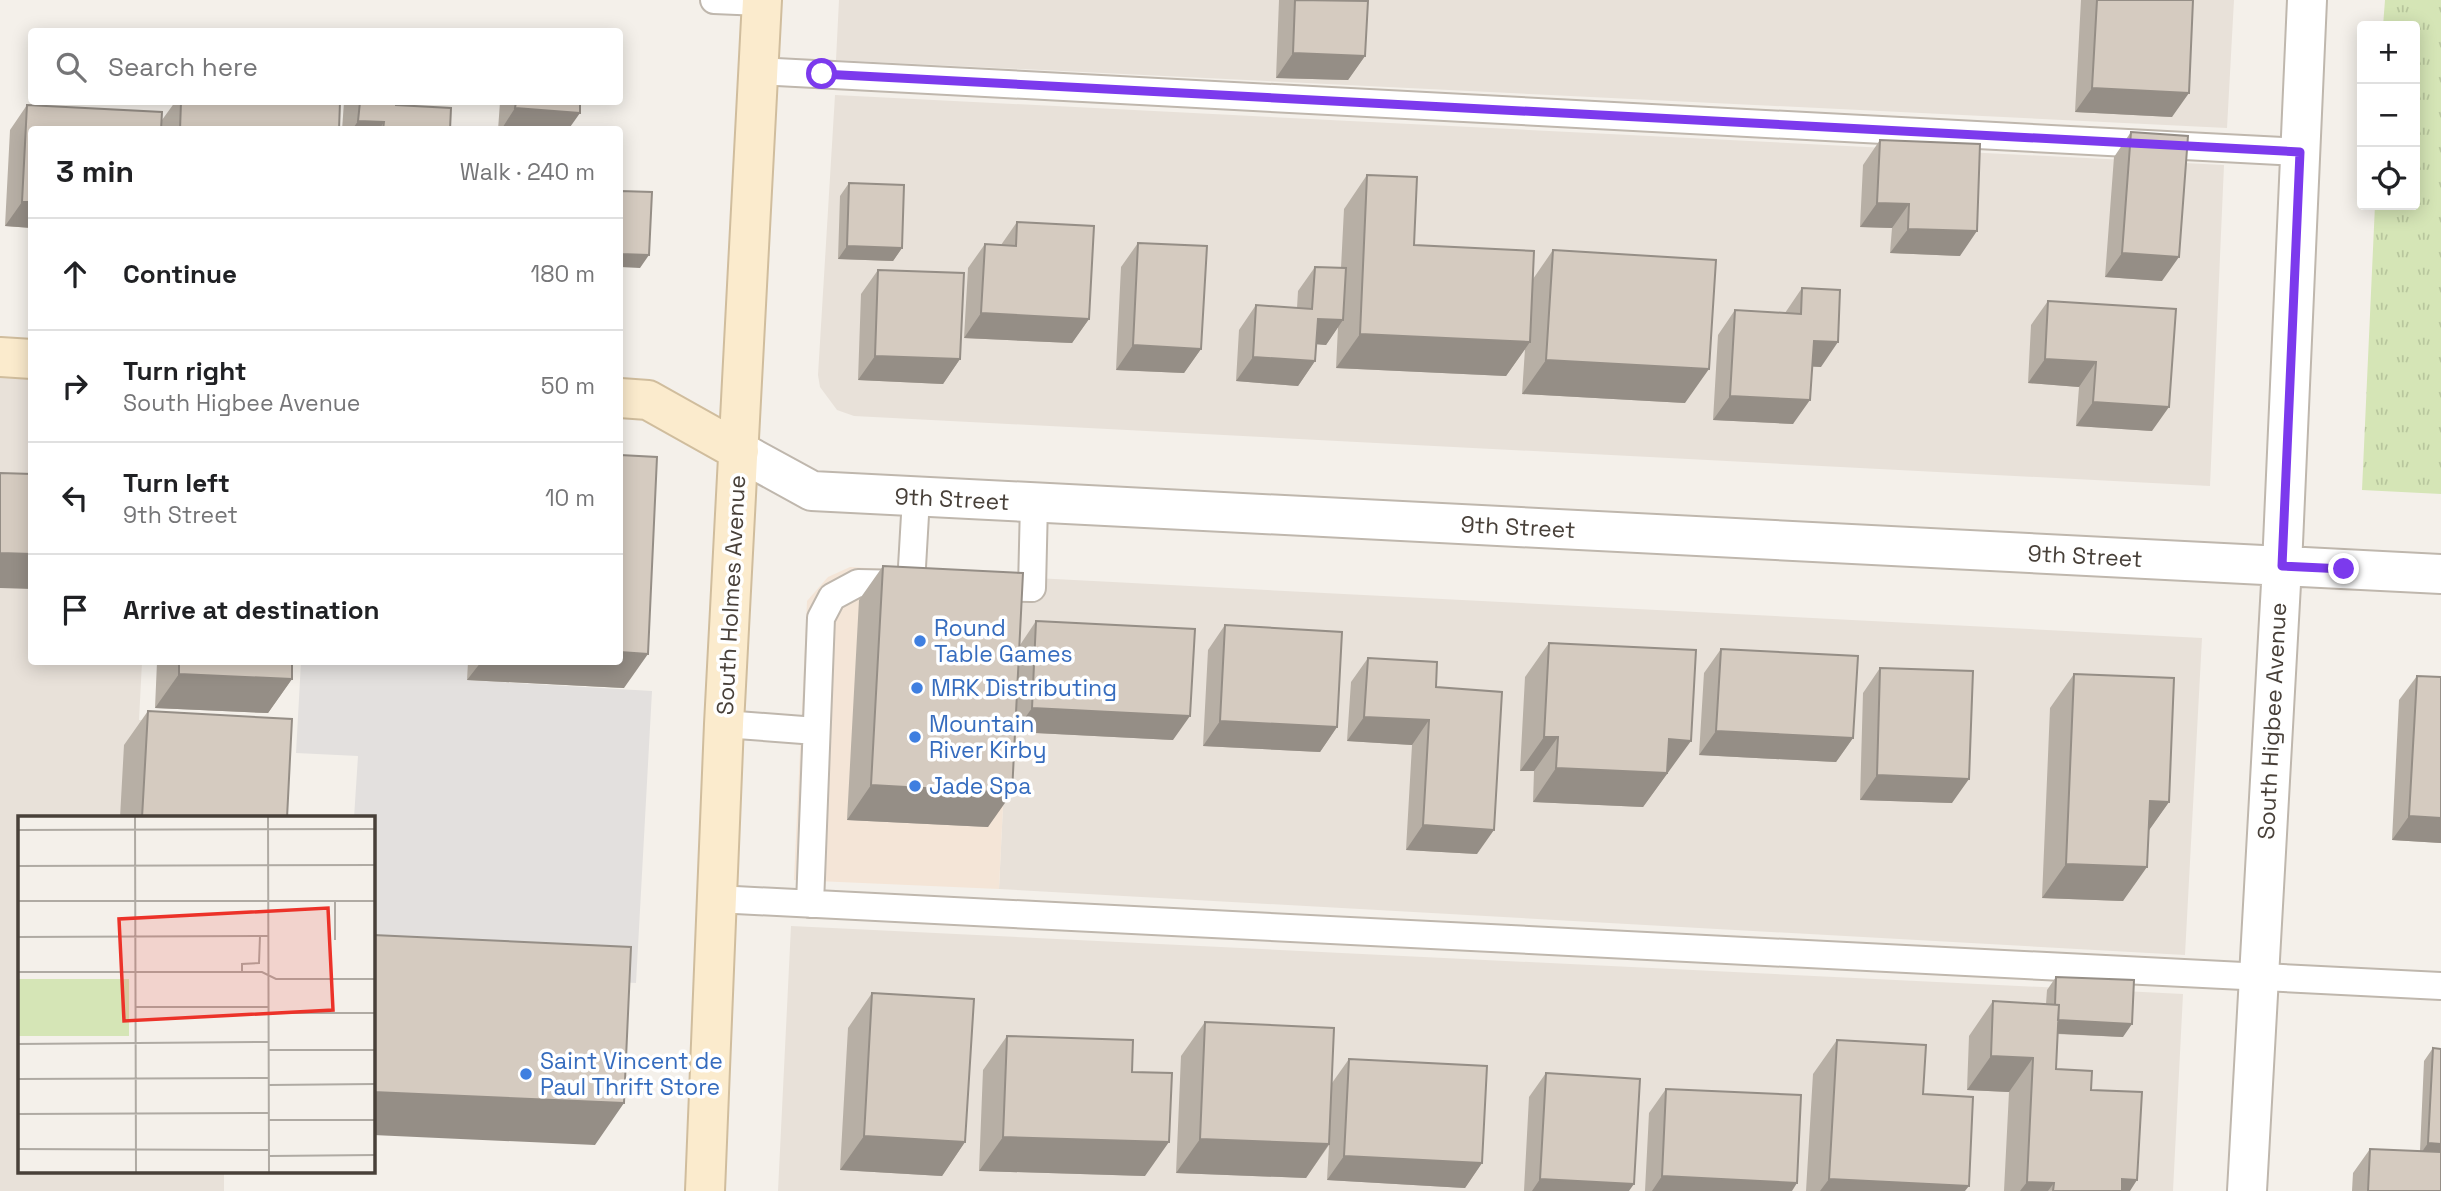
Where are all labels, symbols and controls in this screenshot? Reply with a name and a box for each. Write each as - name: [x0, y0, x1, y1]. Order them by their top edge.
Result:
- map controls: [2357, 21, 2420, 210]
- button: +: [2357, 21, 2420, 84]
- search box: [28, 28, 623, 105]
- icon: search: [52, 48, 90, 86]
- text: Search here: [108, 50, 258, 84]
- route start: [806, 58, 837, 89]
- button: −: [2357, 84, 2420, 147]
- button: locate: [2357, 147, 2420, 210]
- text: 3 min: [56, 152, 134, 191]
- text: Walk · 240 m: [460, 157, 595, 187]
- icon: ahead: [56, 255, 94, 293]
- text: Continue: [123, 257, 237, 291]
- text: 180 m: [531, 259, 595, 289]
- text: Turn right: [123, 354, 247, 388]
- icon: right: [56, 367, 94, 405]
- text: 50 m: [541, 371, 595, 401]
- text: South Higbee Avenue: [123, 388, 360, 418]
- text: Turn left: [123, 466, 230, 500]
- street label: South Holmes Avenue: [710, 474, 752, 716]
- icon: left: [56, 479, 94, 517]
- street label: 9th Street: [894, 481, 1010, 517]
- text: 10 m: [545, 483, 595, 513]
- text: 9th Street: [123, 500, 238, 530]
- street label: 9th Street: [1460, 509, 1576, 545]
- street label: 9th Street: [2027, 538, 2143, 574]
- route end: [2328, 553, 2359, 584]
- icon: arrive: [56, 591, 94, 629]
- text: Arrive at destination: [123, 593, 380, 627]
- street label: South Higbee Avenue: [2251, 602, 2293, 840]
- place label: Round Table Games: [934, 613, 1073, 669]
- marker: Round Table Games: [912, 633, 928, 649]
- place label: MRK Distributing: [931, 673, 1117, 703]
- marker: MRK Distributing: [909, 680, 925, 696]
- place label: Mountain River Kirby: [929, 709, 1047, 765]
- marker: Mountain River Kirby: [907, 729, 923, 745]
- place label: Jade Spa: [929, 771, 1031, 801]
- marker: Jade Spa: [907, 778, 923, 794]
- inset map: [18, 816, 374, 1174]
- place label: Saint Vincent de Paul Thrift Store: [540, 1046, 723, 1102]
- marker: Saint Vincent de Paul Thrift Store: [518, 1066, 534, 1082]

